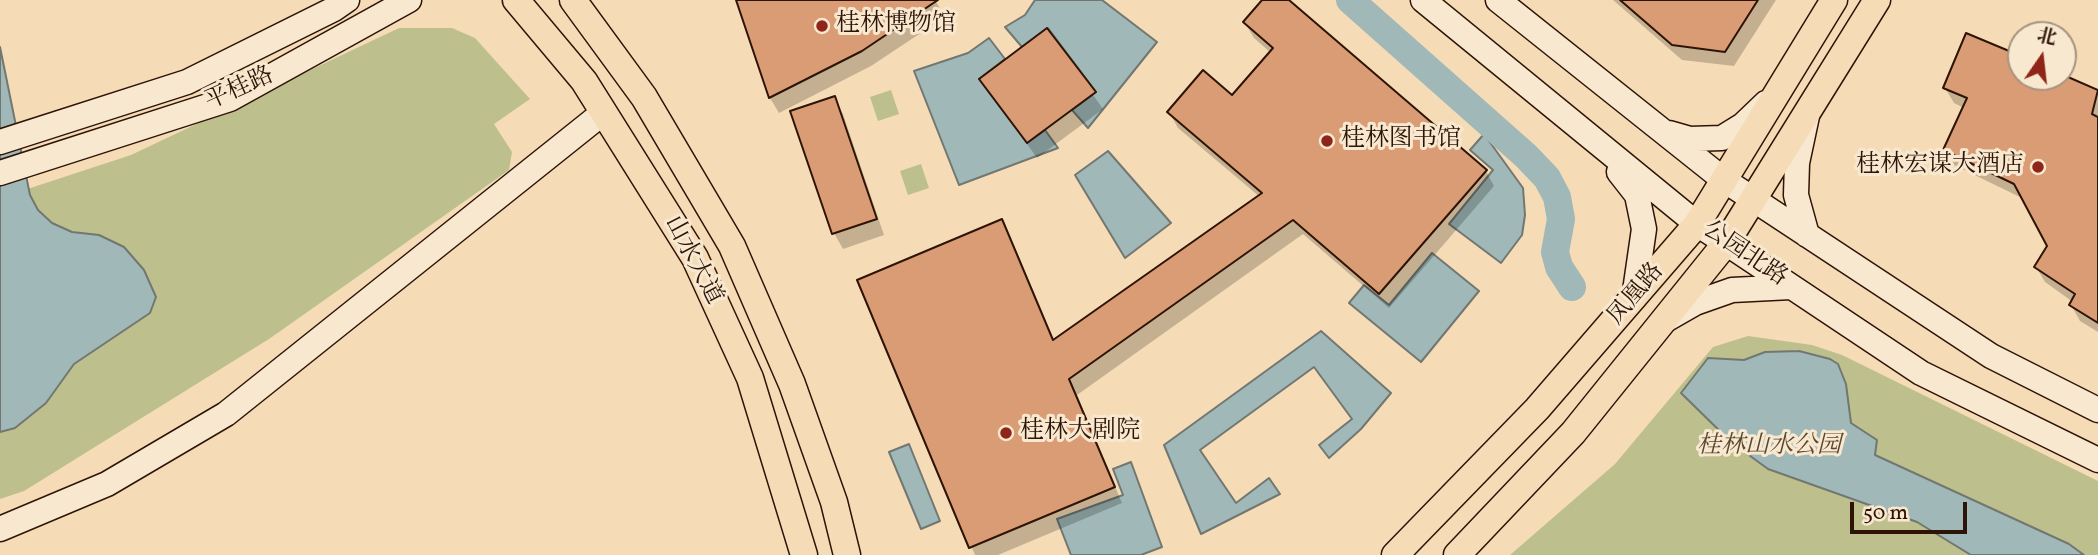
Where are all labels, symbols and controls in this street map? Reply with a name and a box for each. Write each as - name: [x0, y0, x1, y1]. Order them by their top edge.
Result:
- place label: 桂林博物馆: [836, 12, 956, 40]
- marker: 桂林博物馆: [814, 18, 830, 34]
- north arrow: [2007, 21, 2077, 91]
- text: 北: [2034, 23, 2059, 52]
- street label: 平桂路: [201, 62, 279, 118]
- place label: 桂林图书馆: [1341, 127, 1461, 155]
- marker: 桂林图书馆: [1319, 133, 1335, 149]
- place label: 桂林宏谋大酒店: [1856, 153, 2024, 181]
- marker: 桂林宏谋大酒店: [2030, 159, 2046, 175]
- street label: 山水大道: [657, 212, 727, 310]
- street label: 公园北路: [1696, 216, 1792, 294]
- street label: 凤凰路: [1603, 258, 1671, 332]
- place label: 桂林大剧院: [1020, 419, 1140, 447]
- marker: 桂林大剧院: [998, 425, 1014, 441]
- park label: 桂林山水公园: [1697, 434, 1841, 462]
- scale bar: [1853, 489, 1970, 532]
- text: 50 m: [1863, 499, 1908, 528]

